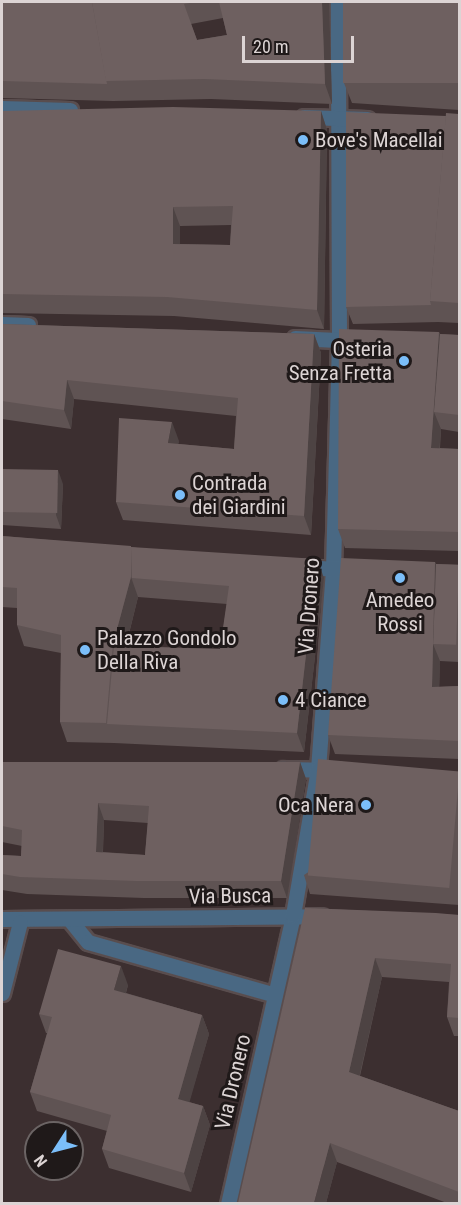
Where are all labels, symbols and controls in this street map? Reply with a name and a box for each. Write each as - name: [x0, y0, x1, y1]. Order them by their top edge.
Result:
- scale bar: [245, 24, 358, 62]
- text: 20 m: [253, 36, 288, 57]
- place label: Bove's Macellai: [315, 127, 443, 153]
- marker: Bove's Macellai: [296, 133, 310, 147]
- place label: Osteria Senza Fretta: [289, 336, 392, 386]
- marker: Osteria Senza Fretta: [397, 354, 411, 368]
- place label: Contrada dei Giardini: [192, 470, 286, 520]
- marker: Contrada dei Giardini: [173, 488, 187, 502]
- street label: Via Dronero: [293, 557, 325, 655]
- marker: Amedeo Rossi: [393, 571, 407, 585]
- place label: Amedeo Rossi: [366, 587, 434, 637]
- place label: Palazzo Gondolo Della Riva: [97, 625, 237, 675]
- marker: Palazzo Gondolo Della Riva: [78, 643, 92, 657]
- place label: 4 Ciance: [295, 687, 367, 713]
- marker: 4 Ciance: [276, 693, 290, 707]
- place label: Oca Nera: [278, 792, 354, 818]
- marker: Oca Nera: [359, 798, 373, 812]
- street label: Via Busca: [189, 883, 271, 909]
- street label: Via Dronero: [210, 1032, 256, 1132]
- north arrow: [24, 1121, 84, 1181]
- text: N: [30, 1151, 51, 1170]

